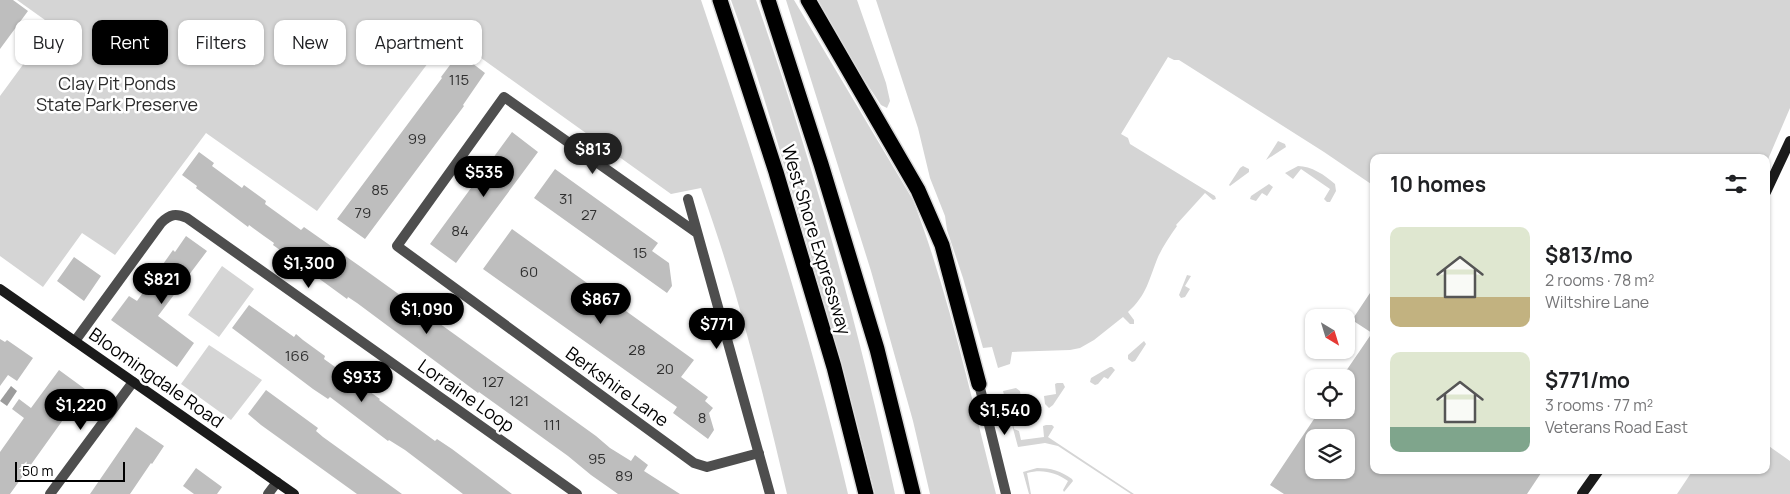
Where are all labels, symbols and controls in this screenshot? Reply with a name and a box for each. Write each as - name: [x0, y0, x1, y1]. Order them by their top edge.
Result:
- chip: Buy: [15, 20, 82, 65]
- chip: Rent: [92, 20, 168, 65]
- chip: Filters: [178, 20, 264, 65]
- chip: New: [274, 20, 346, 65]
- chip: Apartment: [356, 20, 482, 65]
- house number: 115: [449, 69, 469, 90]
- park label: Clay Pit Ponds State Park Preserve: [36, 71, 198, 116]
- house number: 99: [408, 128, 426, 149]
- pin: $813: [563, 132, 623, 175]
- text: $813: [575, 138, 611, 160]
- street label: West Shore Expressway: [777, 142, 857, 338]
- pin: $535: [454, 156, 514, 198]
- text: $535: [465, 161, 503, 183]
- text: 10 homes: [1390, 170, 1486, 198]
- icon: filters: [1722, 170, 1750, 198]
- house number: 85: [371, 179, 389, 200]
- house number: 31: [559, 188, 573, 209]
- house number: 79: [355, 202, 371, 223]
- house number: 27: [581, 204, 597, 225]
- house number: 84: [451, 220, 469, 241]
- text: $813/mo: [1545, 241, 1633, 269]
- house number: 15: [633, 242, 647, 263]
- pin: $1,300: [268, 246, 350, 289]
- icon: home: [1430, 247, 1490, 307]
- text: $1,300: [283, 252, 335, 274]
- house number: 60: [520, 261, 538, 282]
- pin: $821: [132, 262, 192, 305]
- text: $821: [144, 268, 180, 290]
- text: 2 rooms · 78 m²: [1545, 269, 1654, 291]
- pin: $867: [571, 282, 631, 325]
- text: $867: [582, 288, 620, 310]
- text: Wiltshire Lane: [1545, 291, 1649, 313]
- pin: $1,090: [386, 292, 468, 335]
- text: $1,090: [401, 298, 453, 320]
- pin: $771: [687, 308, 747, 350]
- north arrow: [1305, 309, 1355, 359]
- map controls: [1305, 309, 1355, 479]
- text: $771: [700, 313, 734, 335]
- street label: Bloomingdale Road: [85, 322, 229, 433]
- house number: 28: [628, 339, 646, 360]
- street label: Berkshire Lane: [561, 341, 674, 432]
- house number: 166: [285, 345, 309, 366]
- street label: Lorraine Loop: [414, 353, 520, 437]
- house number: 20: [656, 358, 674, 379]
- pin: $933: [332, 360, 392, 403]
- text: $933: [343, 366, 381, 388]
- text: $771/mo: [1545, 366, 1630, 394]
- button: locate: [1305, 369, 1355, 419]
- house number: 127: [482, 371, 504, 392]
- icon: home: [1430, 372, 1490, 432]
- pin: $1,220: [40, 388, 122, 431]
- house number: 121: [509, 390, 529, 411]
- text: $1,220: [56, 394, 106, 416]
- pin: $1,540: [964, 394, 1046, 436]
- text: 3 rooms · 77 m²: [1545, 394, 1653, 416]
- text: $1,540: [980, 399, 1030, 421]
- house number: 8: [698, 407, 706, 428]
- house number: 111: [543, 414, 561, 435]
- text: Veterans Road East: [1545, 416, 1688, 438]
- button: layers: [1305, 429, 1355, 479]
- house number: 95: [588, 448, 606, 469]
- scale bar: [15, 459, 125, 482]
- text: 50 m: [22, 461, 53, 480]
- house number: 89: [615, 465, 633, 486]

